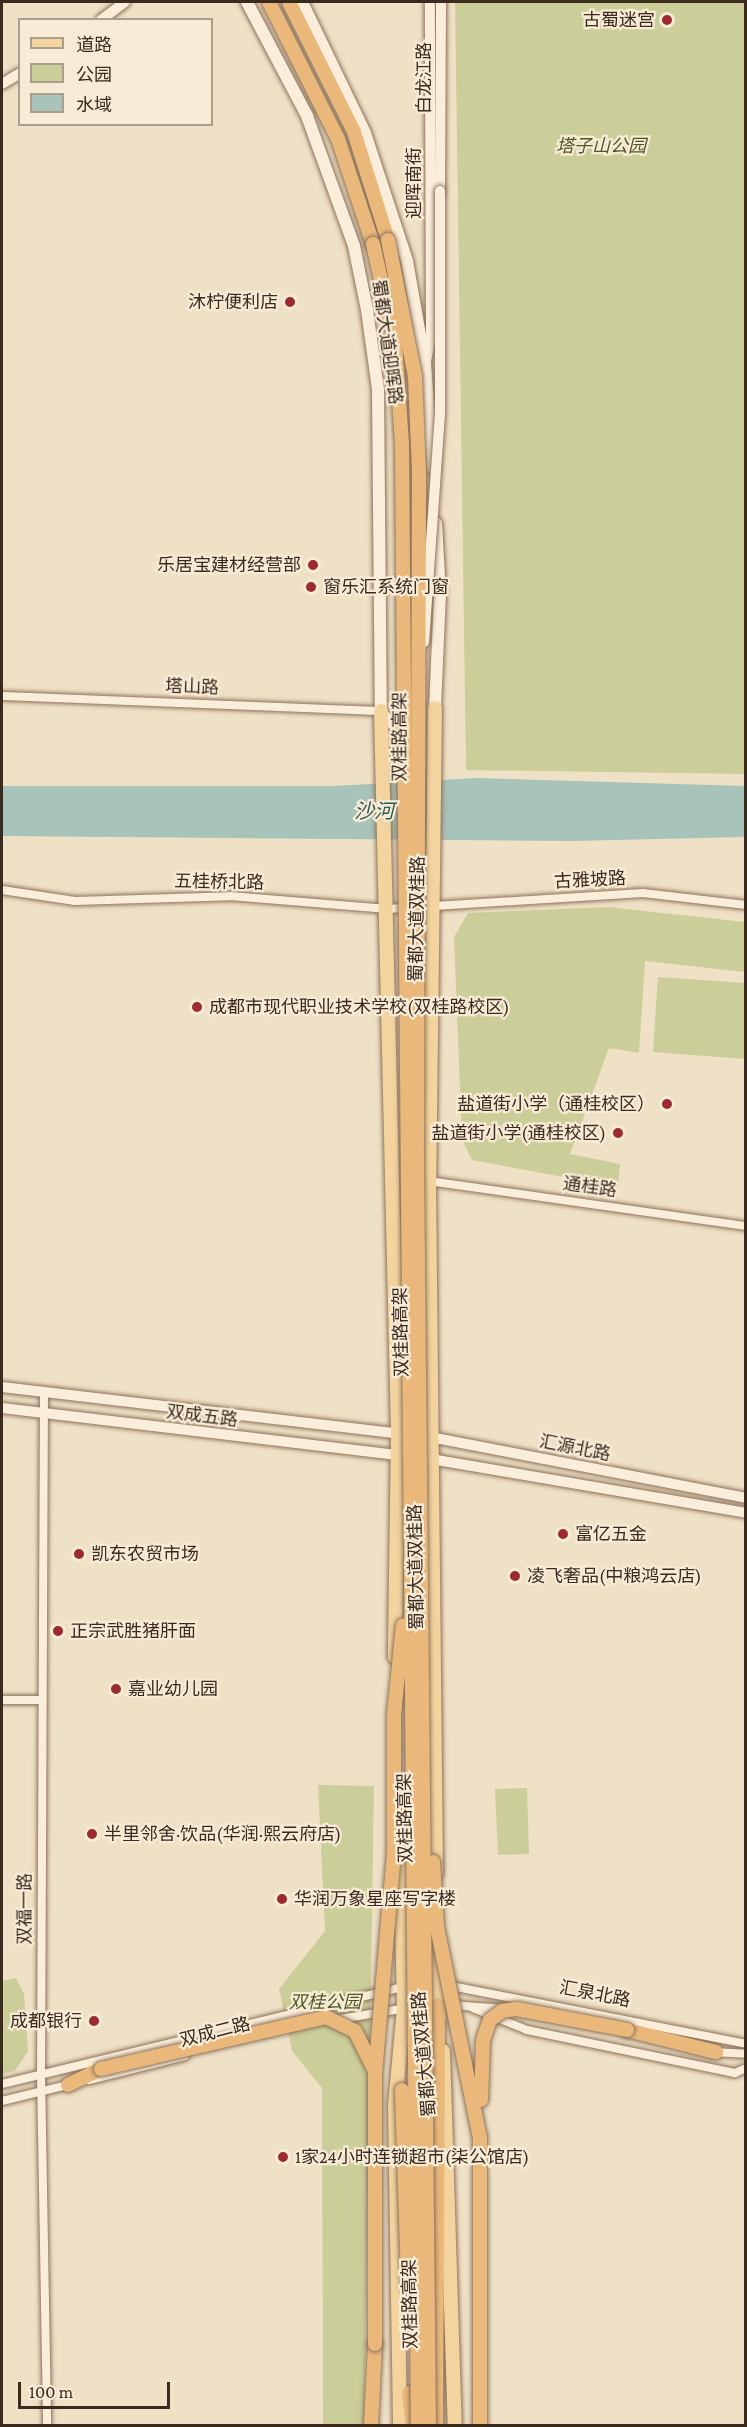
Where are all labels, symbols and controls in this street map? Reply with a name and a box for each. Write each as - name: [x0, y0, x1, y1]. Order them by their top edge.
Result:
- place label: 古蜀迷宫: [583, 9, 655, 31]
- marker: 古蜀迷宫: [660, 13, 674, 27]
- legend: [18, 18, 213, 126]
- text: 道路: [76, 35, 112, 55]
- street label: 白龙江路: [413, 42, 435, 114]
- text: 公园: [76, 65, 112, 85]
- text: 水域: [76, 95, 112, 115]
- park label: 塔子山公园: [556, 135, 646, 157]
- street label: 迎晖南街: [403, 147, 425, 219]
- street label: 蜀都大道迎晖路: [368, 278, 406, 406]
- place label: 沐柠便利店: [188, 291, 278, 313]
- marker: 沐柠便利店: [283, 295, 297, 309]
- place label: 乐居宝建材经营部: [157, 554, 301, 576]
- marker: 乐居宝建材经营部: [306, 558, 320, 572]
- place label: 窗乐汇系统门窗: [323, 576, 449, 598]
- marker: 窗乐汇系统门窗: [304, 580, 318, 594]
- street label: 塔山路: [165, 675, 219, 699]
- street label: 双桂路高架: [389, 692, 411, 782]
- water label: 沙河: [354, 799, 394, 823]
- street label: 蜀都大道双桂路: [405, 856, 429, 982]
- street label: 古雅坡路: [553, 867, 627, 893]
- street label: 五桂桥北路: [174, 870, 264, 894]
- place label: 成都市现代职业技术学校(双桂路校区): [209, 996, 510, 1018]
- marker: 成都市现代职业技术学校(双桂路校区): [190, 1000, 204, 1014]
- place label: 盐道街小学（通桂校区）: [457, 1093, 655, 1115]
- marker: 盐道街小学（通桂校区）: [660, 1097, 674, 1111]
- place label: 盐道街小学(通桂校区): [431, 1122, 606, 1144]
- marker: 盐道街小学(通桂校区): [611, 1126, 625, 1140]
- street label: 通桂路: [562, 1173, 618, 1201]
- street label: 双桂路高架: [389, 1287, 413, 1377]
- street label: 双成五路: [165, 1401, 239, 1431]
- street label: 汇源北路: [538, 1431, 612, 1465]
- street label: 蜀都大道双桂路: [404, 1504, 428, 1630]
- place label: 富亿五金: [575, 1523, 647, 1545]
- marker: 富亿五金: [556, 1527, 570, 1541]
- place label: 凯东农贸市场: [91, 1543, 199, 1565]
- marker: 凯东农贸市场: [72, 1547, 86, 1561]
- place label: 凌飞奢品(中粮鸿云店): [527, 1565, 702, 1587]
- marker: 凌飞奢品(中粮鸿云店): [508, 1569, 522, 1583]
- place label: 正宗武胜猪肝面: [70, 1620, 196, 1642]
- marker: 正宗武胜猪肝面: [51, 1624, 65, 1638]
- place label: 嘉业幼儿园: [128, 1678, 218, 1700]
- marker: 嘉业幼儿园: [109, 1682, 123, 1696]
- street label: 双桂路高架: [393, 1773, 417, 1863]
- place label: 半里邻舍·饮品(华润·熙云府店): [104, 1823, 341, 1845]
- marker: 半里邻舍·饮品(华润·熙云府店): [85, 1827, 99, 1841]
- street label: 双福一路: [14, 1873, 36, 1945]
- place label: 华润万象星座写字楼: [294, 1888, 456, 1910]
- marker: 华润万象星座写字楼: [275, 1892, 289, 1906]
- street label: 汇泉北路: [558, 1977, 632, 2011]
- street label: 蜀都大道双桂路: [408, 1990, 440, 2118]
- park label: 双桂公园: [289, 1991, 361, 2013]
- place label: 成都银行: [10, 2010, 82, 2032]
- street label: 双成二路: [177, 2013, 253, 2051]
- marker: 成都银行: [87, 2014, 101, 2028]
- place label: 1家24小时连锁超市(柒公馆店): [295, 2146, 529, 2168]
- marker: 1家24小时连锁超市(柒公馆店): [276, 2150, 290, 2164]
- street label: 双桂路高架: [398, 2259, 422, 2349]
- scale bar: [21, 2370, 172, 2408]
- text: 100 m: [29, 2382, 73, 2402]

